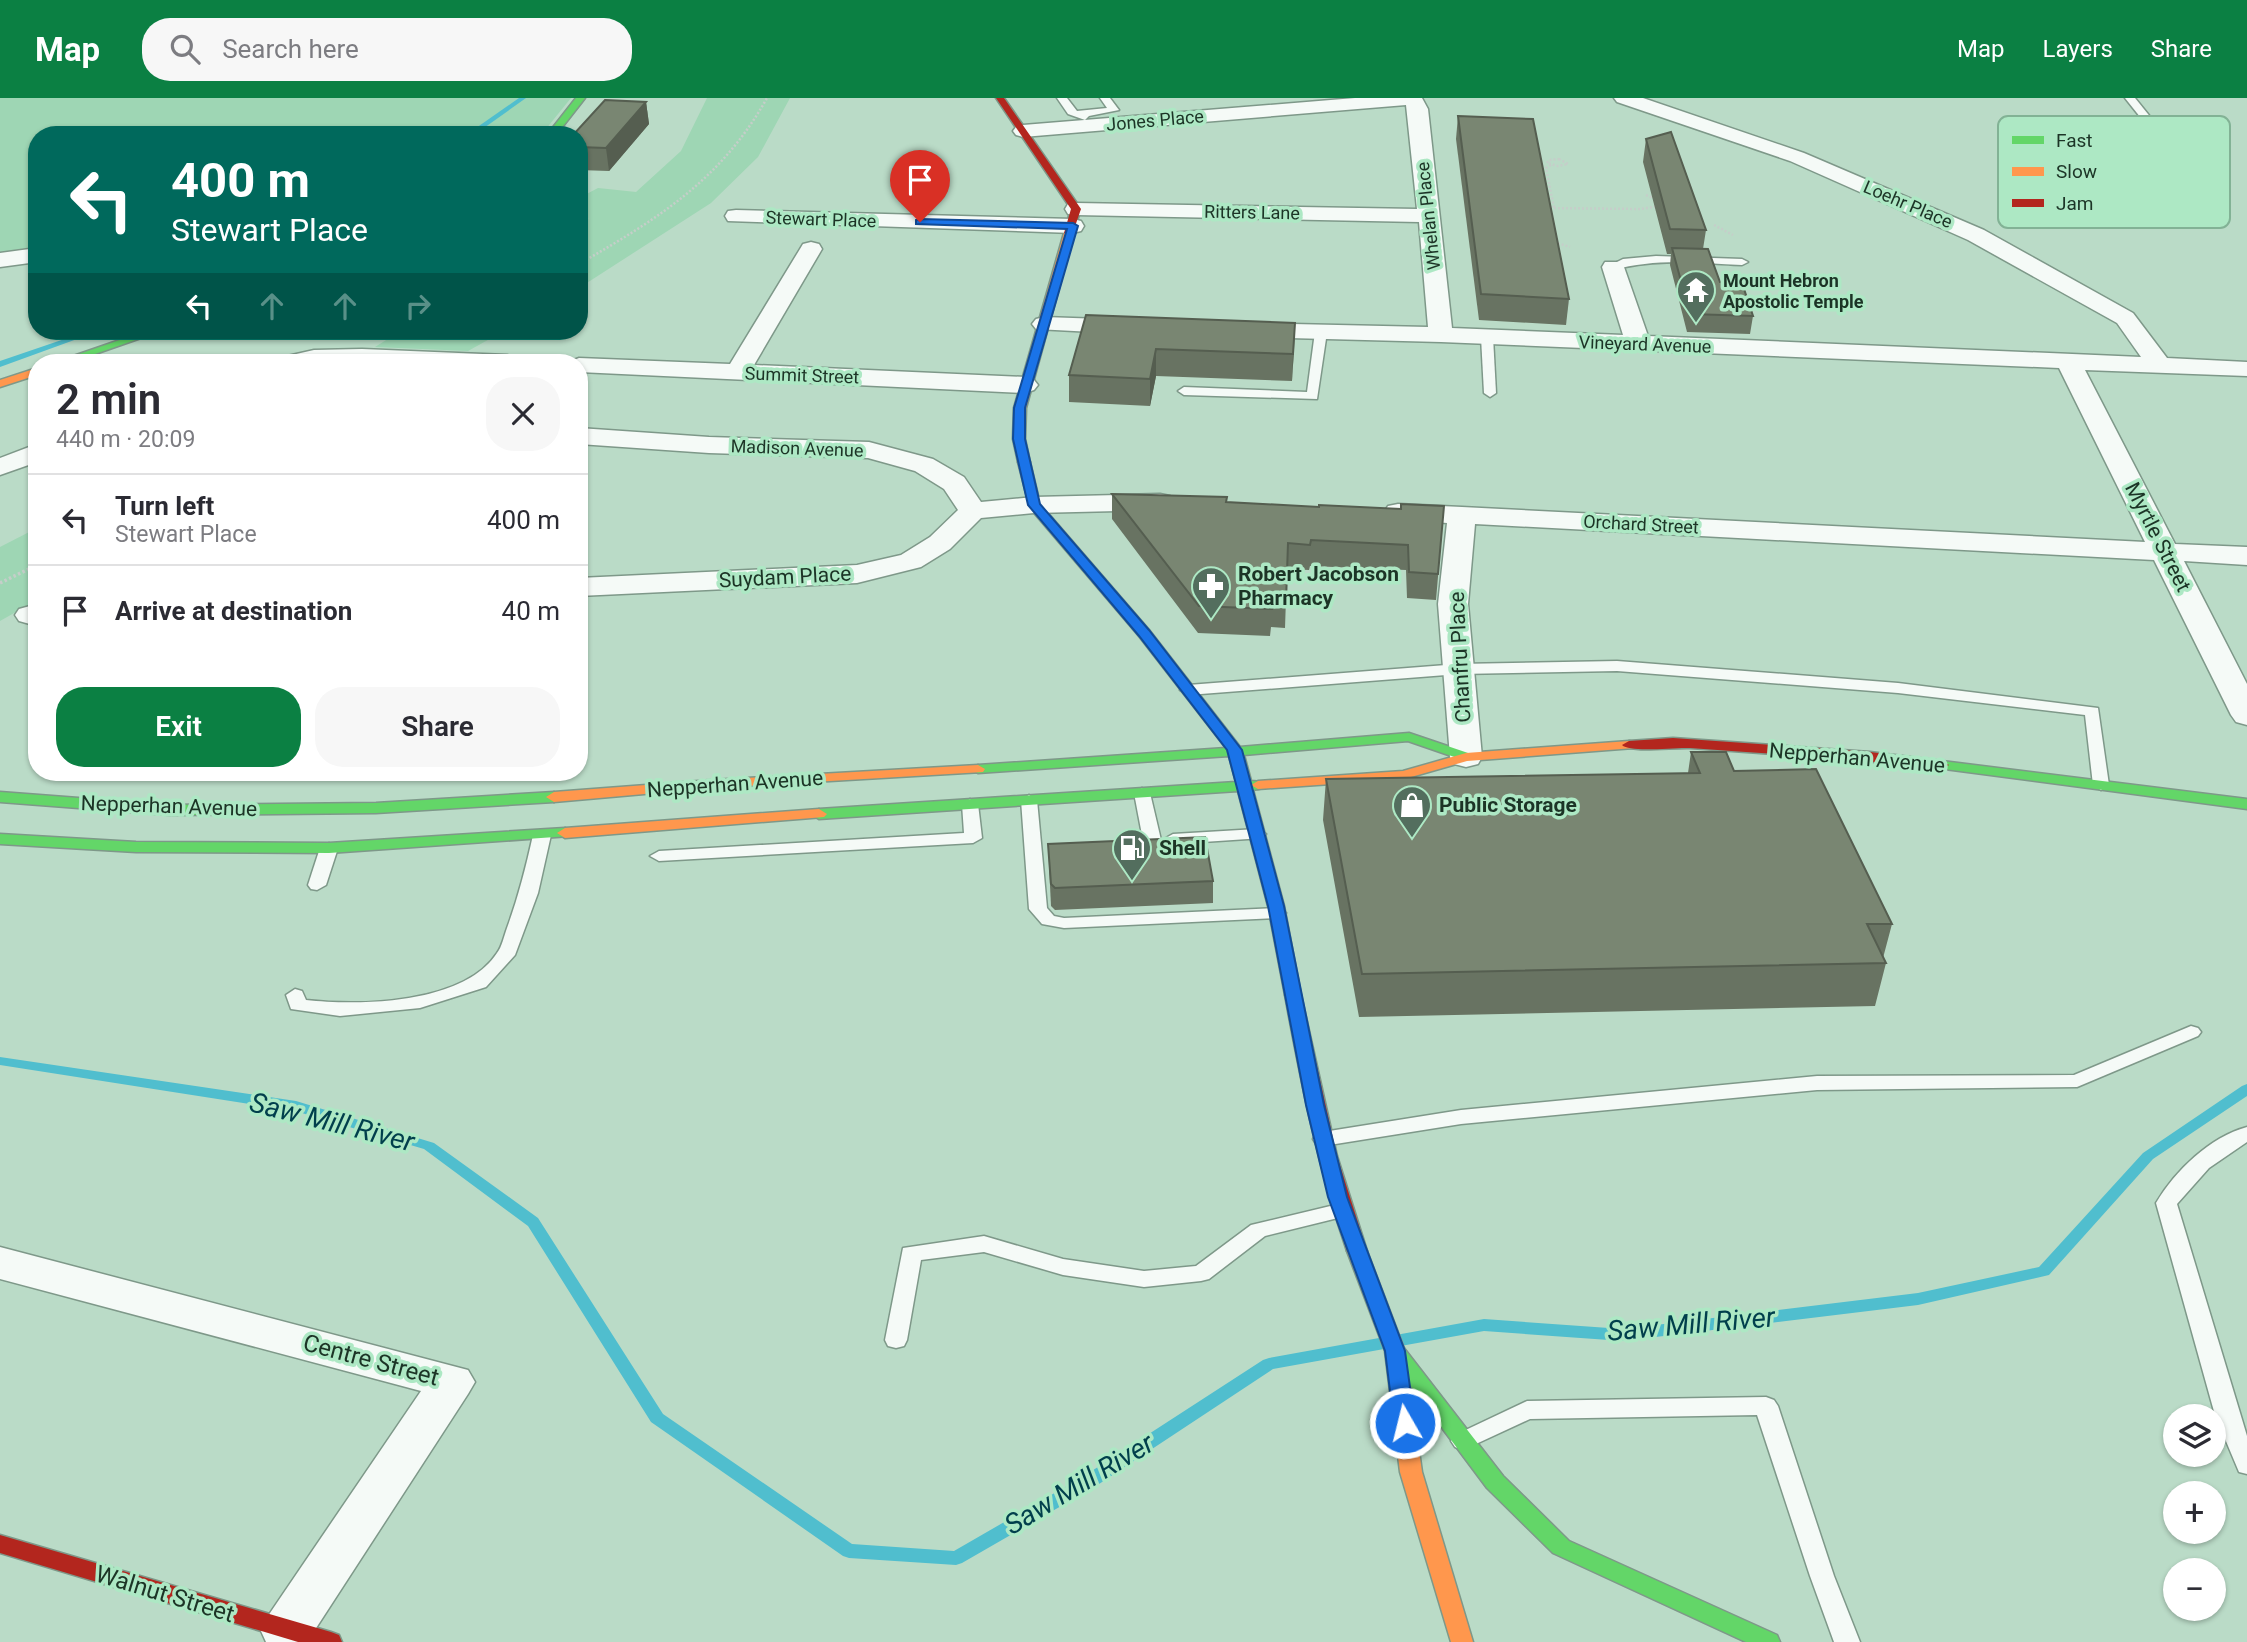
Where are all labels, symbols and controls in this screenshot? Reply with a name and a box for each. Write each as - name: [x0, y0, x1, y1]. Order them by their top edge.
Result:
- search box: [142, 18, 632, 81]
- text: Map: [35, 30, 100, 69]
- icon: search: [166, 30, 204, 68]
- text: Search here: [222, 34, 359, 64]
- text: Map: [1957, 35, 2005, 63]
- text: Layers: [2043, 35, 2113, 63]
- text: Share: [2151, 35, 2212, 63]
- street label: Jones Place: [1105, 105, 1205, 135]
- legend: [1998, 116, 2230, 228]
- text: Fast: [2056, 129, 2093, 152]
- pin: [890, 150, 950, 222]
- text: 400 m: [171, 152, 310, 209]
- icon: left: [56, 154, 147, 245]
- text: Slow: [2056, 160, 2097, 183]
- icon: arrive: [901, 161, 939, 199]
- street label: Whelan Place: [1412, 161, 1444, 271]
- street label: Loehr Place: [1860, 176, 1956, 232]
- text: Jam: [2056, 192, 2093, 215]
- street label: Ritters Lane: [1204, 201, 1300, 223]
- street label: Stewart Place: [765, 207, 877, 231]
- text: Stewart Place: [171, 211, 368, 249]
- temple icon: Mount Hebron Apostolic Temple: [1675, 269, 1717, 324]
- place label: Mount Hebron Apostolic Temple: [1723, 270, 1864, 312]
- icon: left: [180, 287, 218, 325]
- icon: ahead: [253, 287, 291, 325]
- icon: ahead: [326, 287, 364, 325]
- icon: right: [399, 287, 437, 325]
- street label: Vineyard Avenue: [1578, 331, 1712, 357]
- street label: Summit Street: [744, 363, 860, 387]
- text: 2 min: [56, 375, 161, 424]
- button: close: [486, 377, 560, 451]
- text: 440 m · 20:09: [56, 426, 195, 453]
- street label: Madison Avenue: [730, 435, 864, 461]
- street label: Myrtle Street: [2120, 478, 2196, 596]
- text: Turn left: [115, 491, 214, 521]
- icon: left: [56, 501, 94, 539]
- text: 400 m: [487, 505, 560, 535]
- street label: Orchard Street: [1583, 510, 1699, 538]
- text: Stewart Place: [115, 521, 257, 548]
- street label: Suydam Place: [718, 562, 852, 592]
- place label: Robert Jacobson Pharmacy: [1238, 562, 1399, 610]
- pharmacy icon: Robert Jacobson Pharmacy: [1190, 565, 1232, 620]
- street label: Chanfru Place: [1445, 591, 1475, 723]
- icon: arrive: [56, 592, 94, 630]
- text: Arrive at destination: [115, 596, 352, 626]
- text: 40 m: [502, 596, 560, 626]
- button: Exit: [56, 687, 301, 767]
- button: Share: [315, 687, 560, 767]
- street label: Nepperhan Avenue: [1768, 738, 1946, 778]
- street label: Nepperhan Avenue: [646, 766, 824, 802]
- shop icon: Public Storage: [1391, 784, 1433, 839]
- street label: Nepperhan Avenue: [80, 791, 258, 821]
- place label: Public Storage: [1439, 793, 1577, 817]
- fuel station icon: Shell: [1111, 827, 1153, 882]
- place label: Shell: [1159, 836, 1206, 860]
- water label: Saw Mill River: [246, 1086, 419, 1159]
- water label: Saw Mill River: [1606, 1300, 1777, 1348]
- street label: Centre Street: [300, 1328, 442, 1392]
- position arrow: [1368, 1386, 1442, 1460]
- map controls: [2163, 1404, 2226, 1621]
- button: layers: [2163, 1404, 2226, 1467]
- water label: Saw Mill River: [998, 1426, 1160, 1542]
- button: +: [2163, 1481, 2226, 1544]
- button: −: [2163, 1558, 2226, 1621]
- street label: Walnut Street: [92, 1560, 238, 1628]

